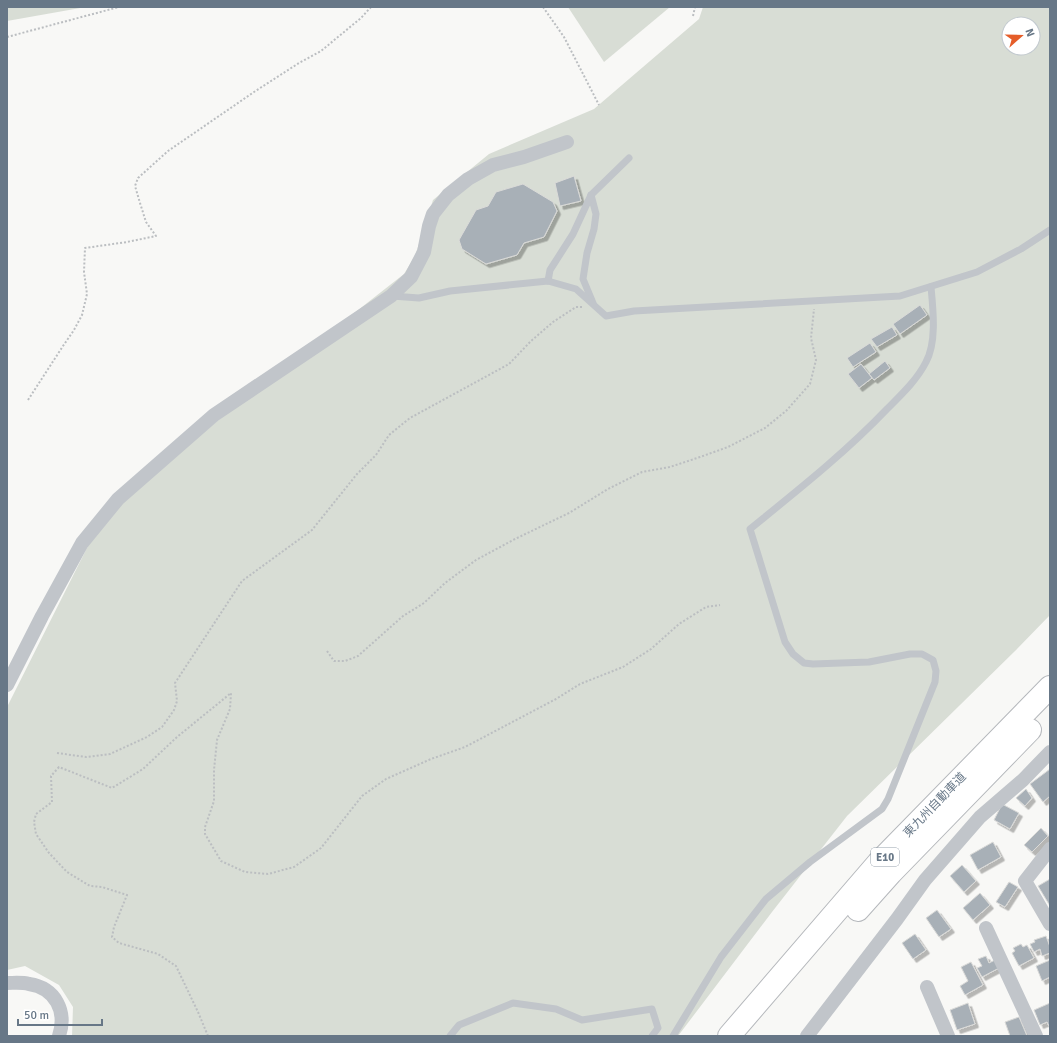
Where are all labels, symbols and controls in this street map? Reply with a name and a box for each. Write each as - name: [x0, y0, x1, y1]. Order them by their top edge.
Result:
- north arrow: [1001, 16, 1041, 56]
- text: N: [1023, 27, 1037, 39]
- street label: 東九州自動車道: [900, 770, 970, 840]
- road number: E10: [871, 848, 899, 866]
- scale bar: [18, 1001, 102, 1027]
- text: 50 m: [24, 1008, 49, 1023]

